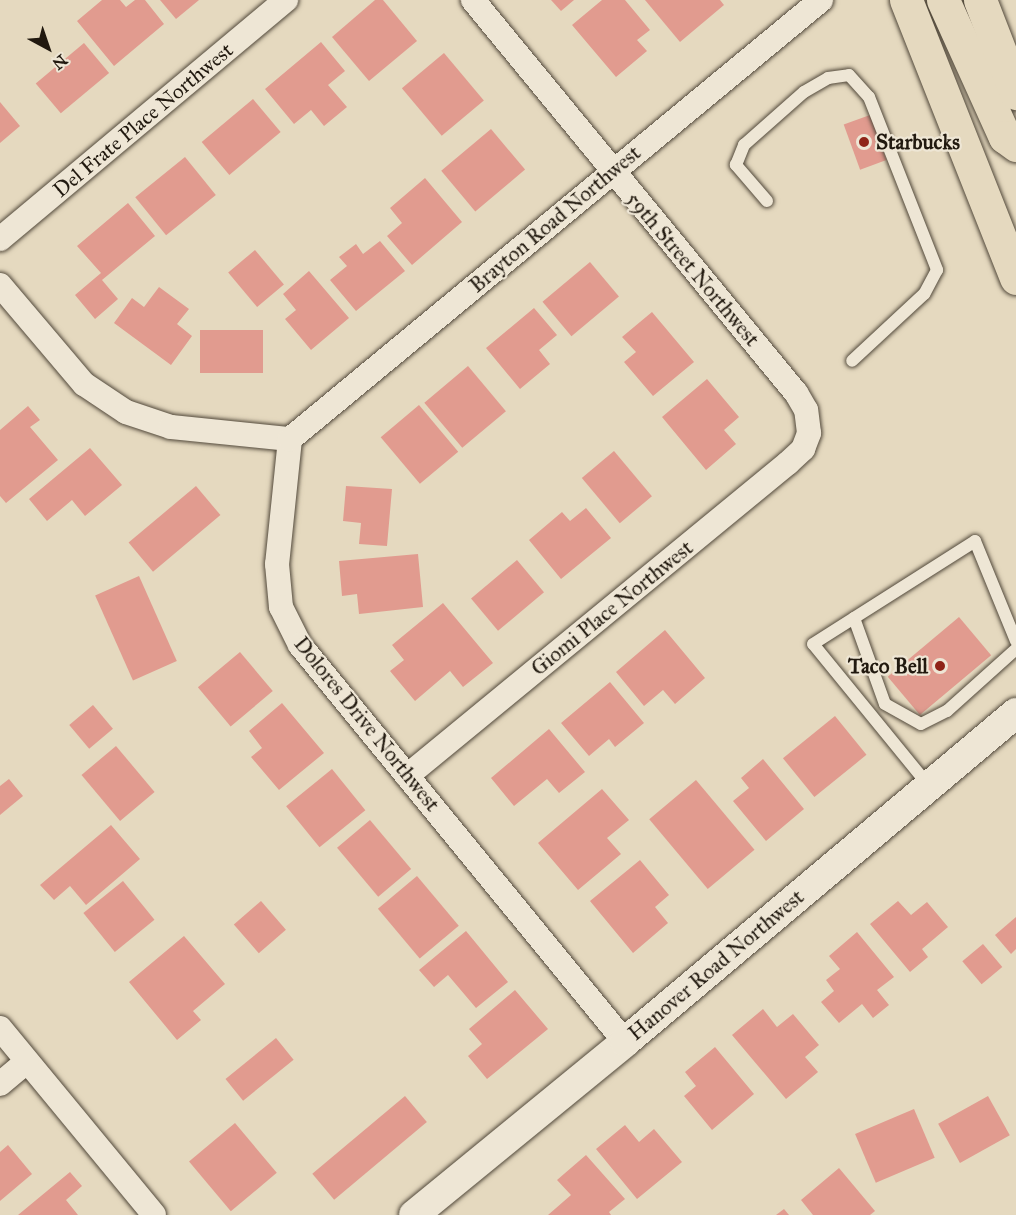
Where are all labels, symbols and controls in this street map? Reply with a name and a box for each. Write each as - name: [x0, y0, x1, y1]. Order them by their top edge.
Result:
- north arrow: [18, 18, 78, 78]
- street label: Del Frate Place Northwest: [48, 37, 238, 203]
- place label: Starbucks: [876, 129, 960, 155]
- marker: Starbucks: [857, 135, 871, 149]
- street label: Brayton Road Northwest: [464, 140, 646, 298]
- street label: 59th Street Northwest: [621, 187, 765, 351]
- street label: Giomi Place Northwest: [526, 535, 698, 681]
- street label: Dolores Drive Northwest: [289, 632, 445, 816]
- place label: Taco Bell: [848, 653, 928, 679]
- marker: Taco Bell: [933, 659, 947, 673]
- street label: Hanover Road Northwest: [623, 884, 809, 1046]

